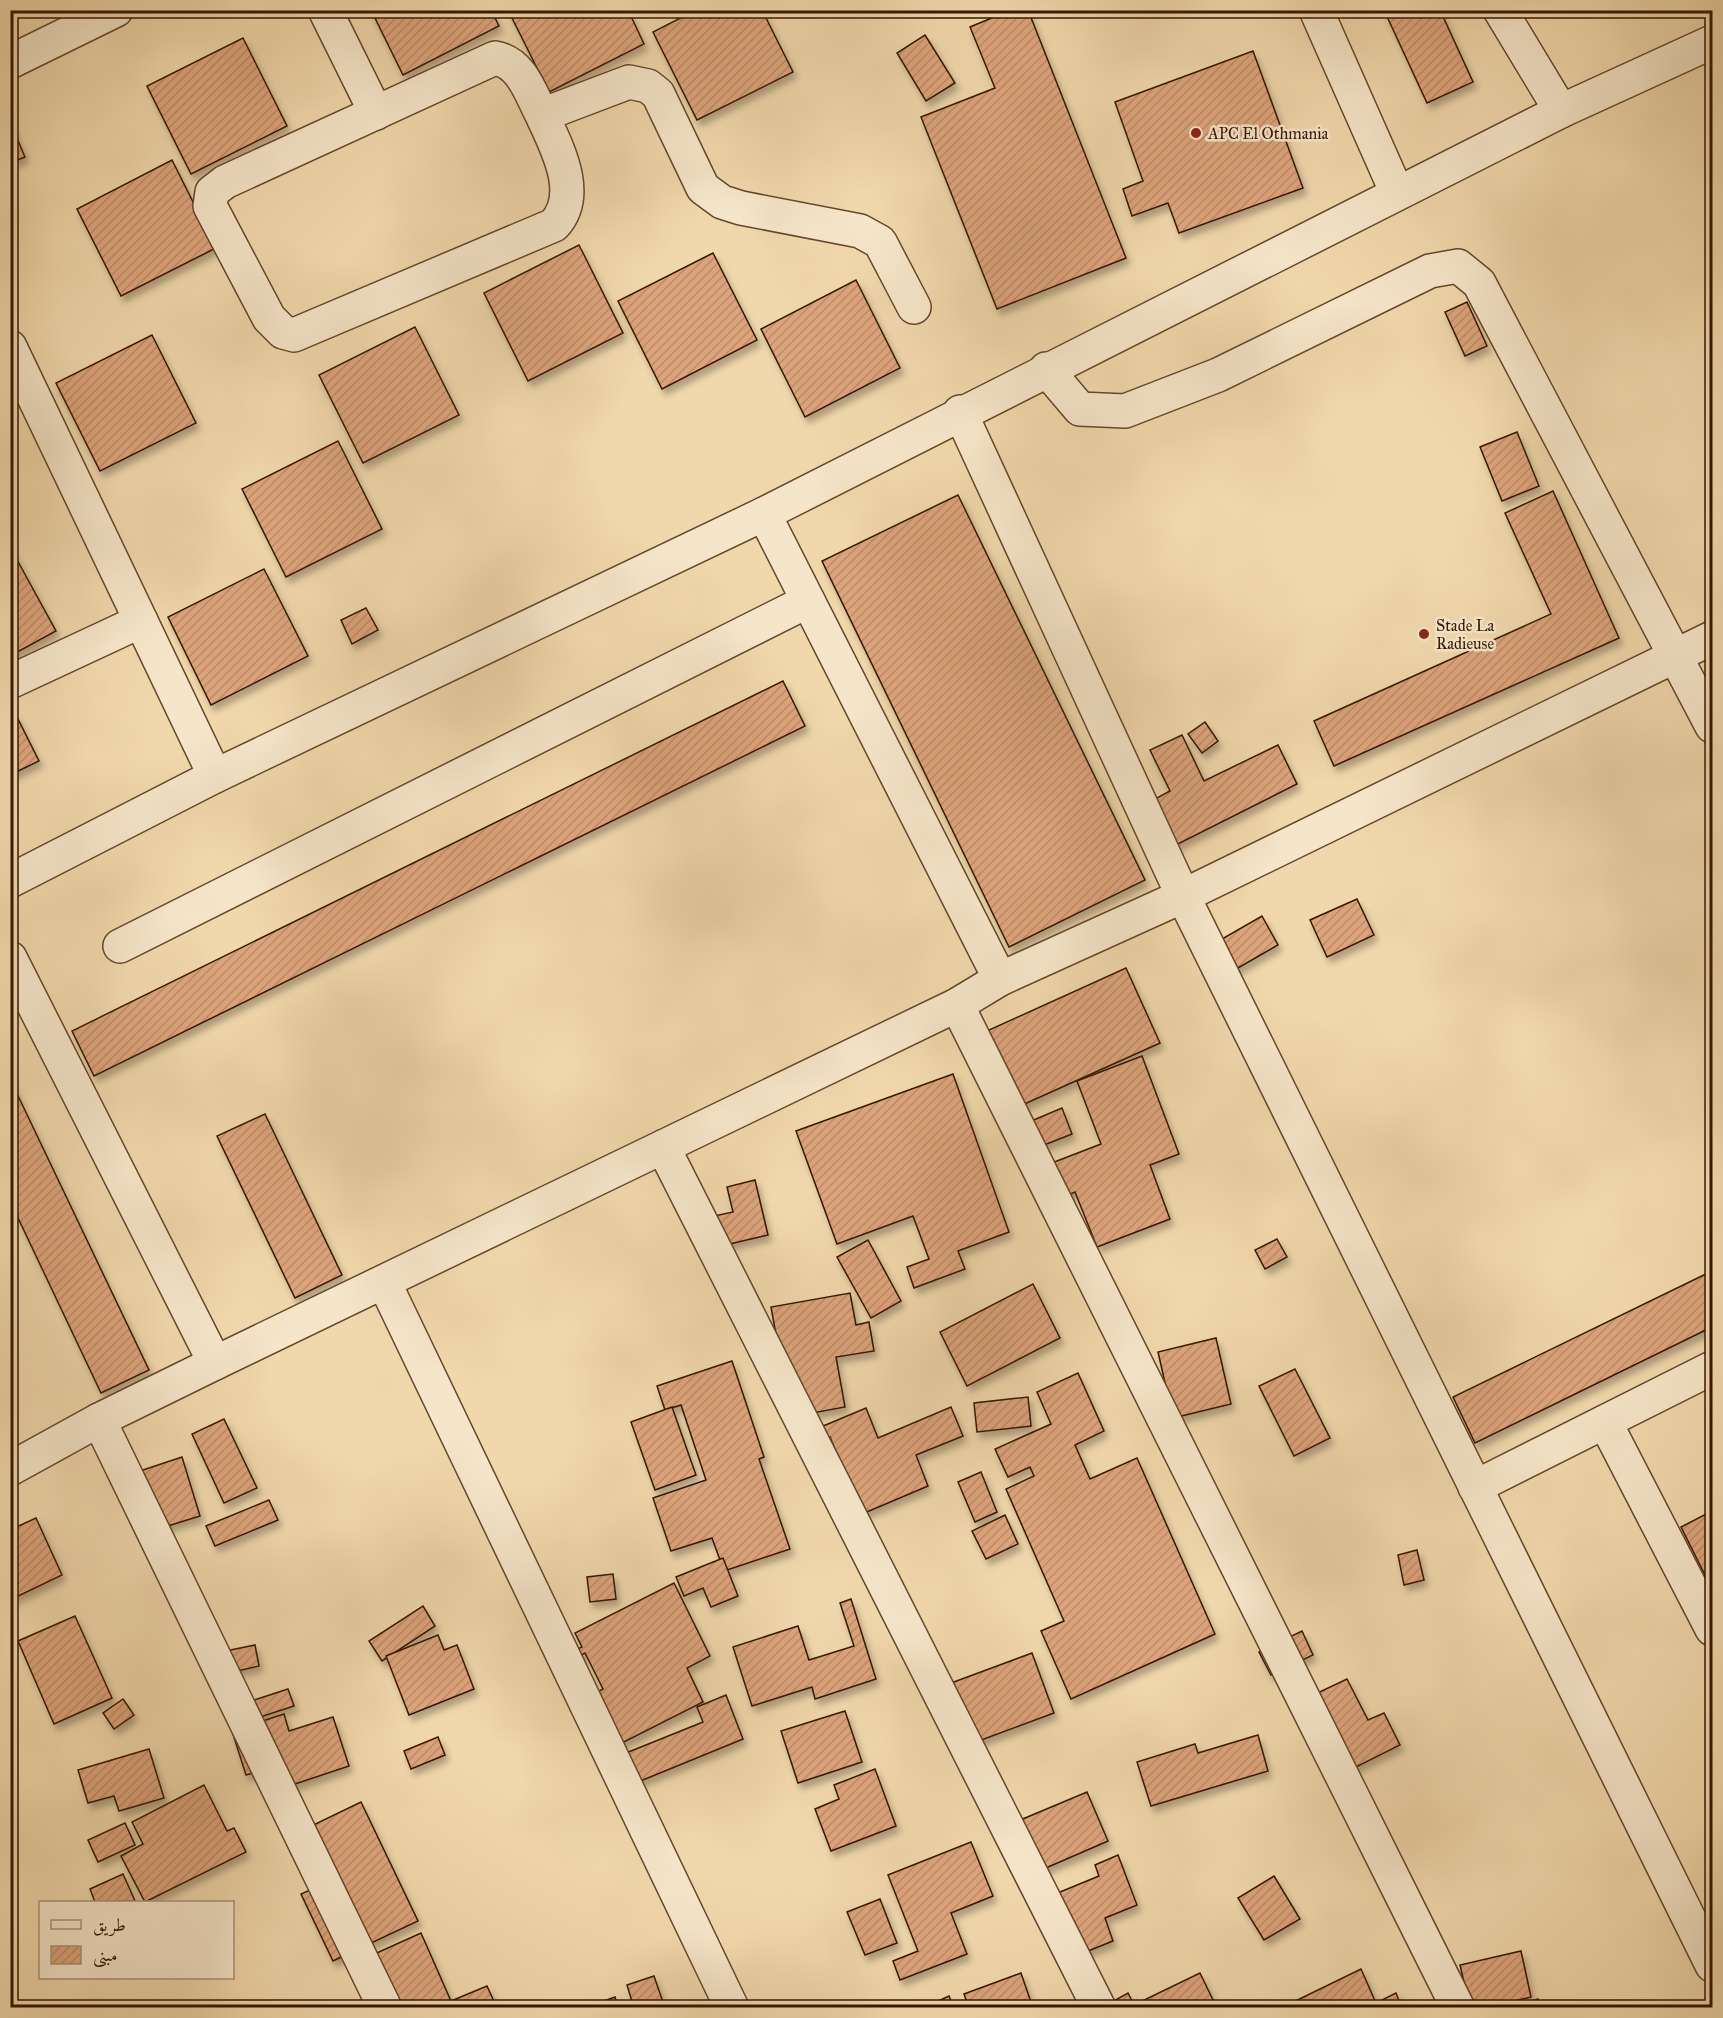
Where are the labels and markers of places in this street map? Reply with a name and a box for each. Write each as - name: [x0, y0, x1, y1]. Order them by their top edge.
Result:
- place label: APC El Othmania: [1207, 124, 1329, 143]
- marker: APC El Othmania: [1189, 126, 1203, 140]
- place label: Stade La Radieuse: [1436, 616, 1495, 653]
- marker: Stade La Radieuse: [1417, 627, 1431, 641]

